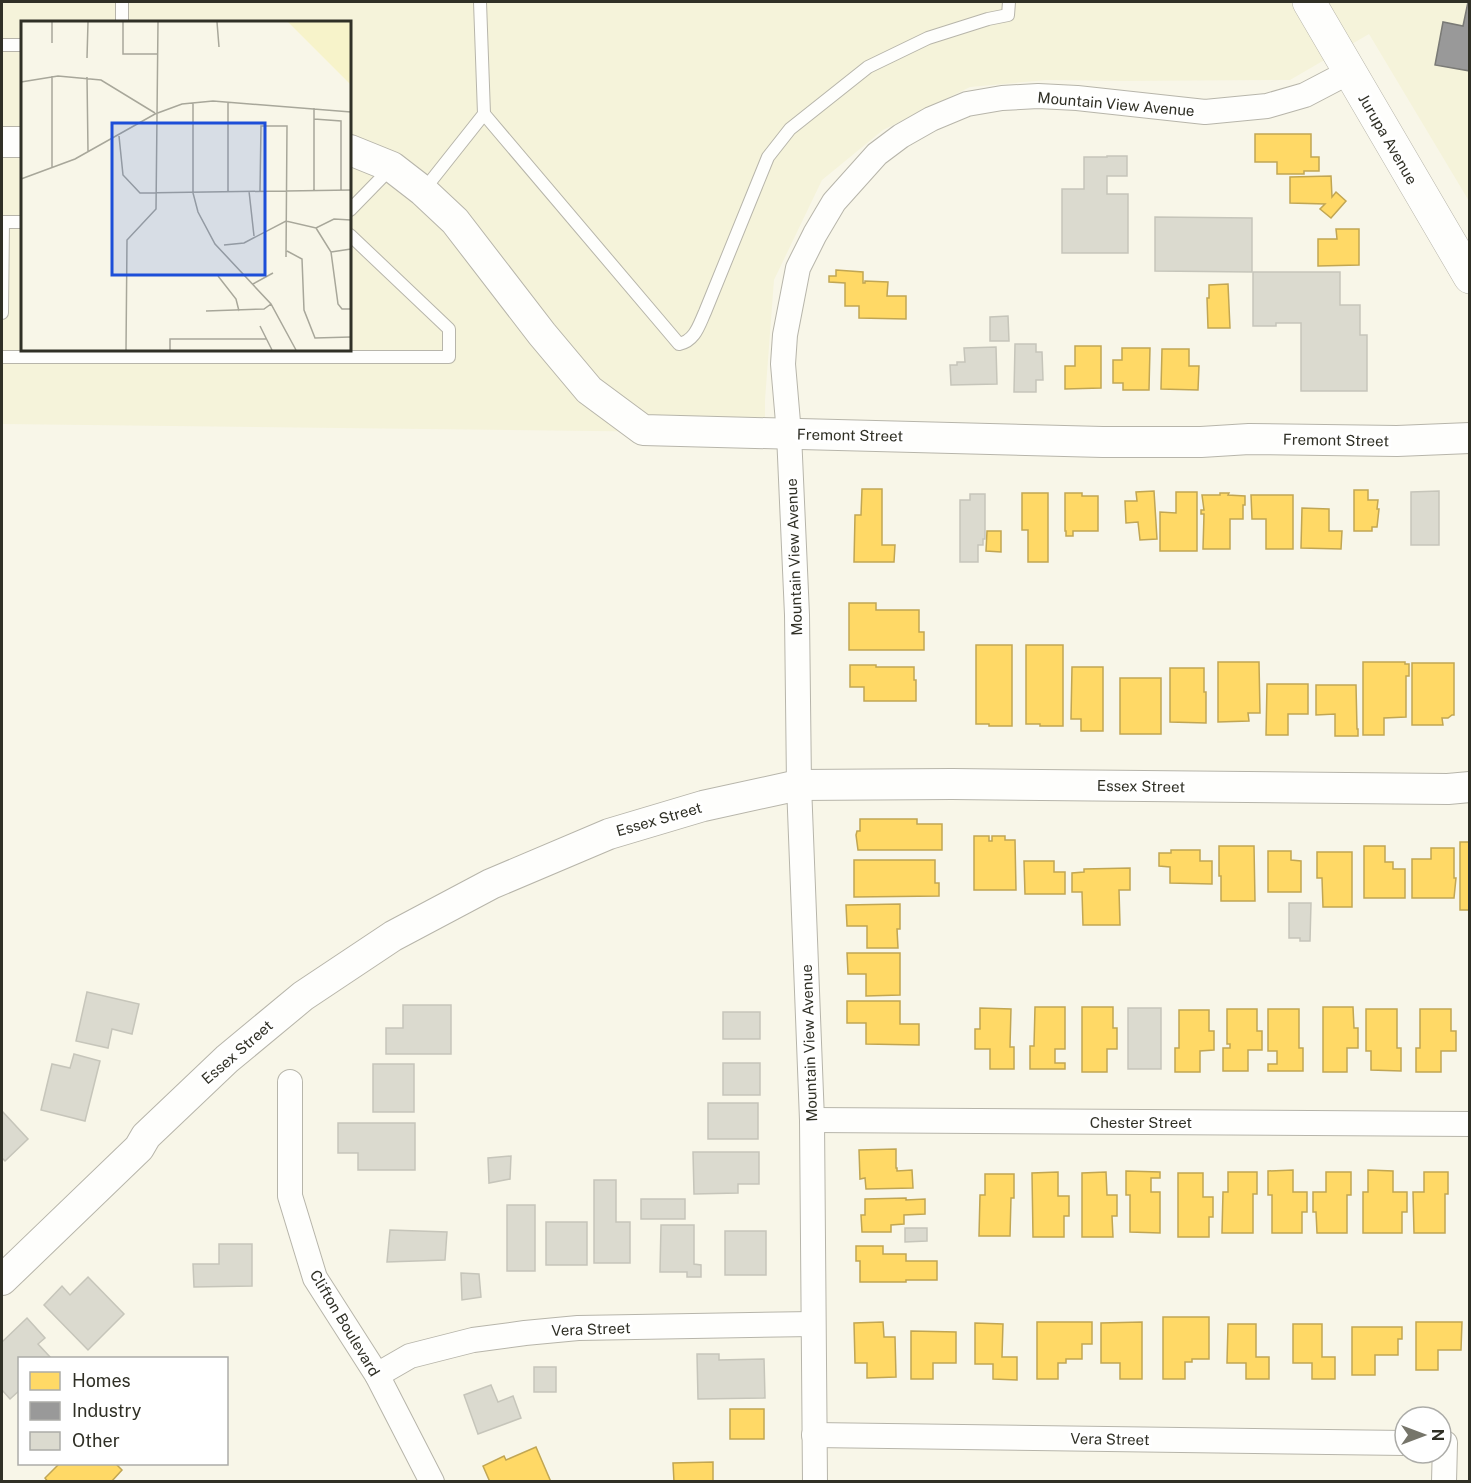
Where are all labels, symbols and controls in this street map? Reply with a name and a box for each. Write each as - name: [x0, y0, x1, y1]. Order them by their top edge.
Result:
- inset map: [21, 21, 351, 351]
- street label: Mountain View Avenue: [1037, 89, 1195, 119]
- street label: Jurupa Avenue: [1355, 91, 1421, 187]
- street label: Fremont Street: [797, 426, 903, 444]
- street label: Fremont Street: [1283, 431, 1389, 449]
- street label: Mountain View Avenue: [783, 478, 805, 636]
- street label: Essex Street: [1097, 777, 1185, 795]
- street label: Essex Street: [614, 799, 704, 839]
- street label: Mountain View Avenue: [798, 964, 820, 1122]
- street label: Essex Street: [198, 1017, 276, 1087]
- street label: Chester Street: [1090, 1114, 1192, 1131]
- street label: Clifton Boulevard: [307, 1267, 383, 1379]
- street label: Vera Street: [551, 1319, 631, 1339]
- legend: [18, 1357, 228, 1465]
- text: Homes: [72, 1370, 131, 1391]
- text: Industry: [72, 1400, 142, 1421]
- north arrow: [1393, 1405, 1453, 1465]
- text: N: [1428, 1429, 1447, 1441]
- text: Other: [72, 1430, 120, 1451]
- street label: Vera Street: [1070, 1430, 1150, 1448]

